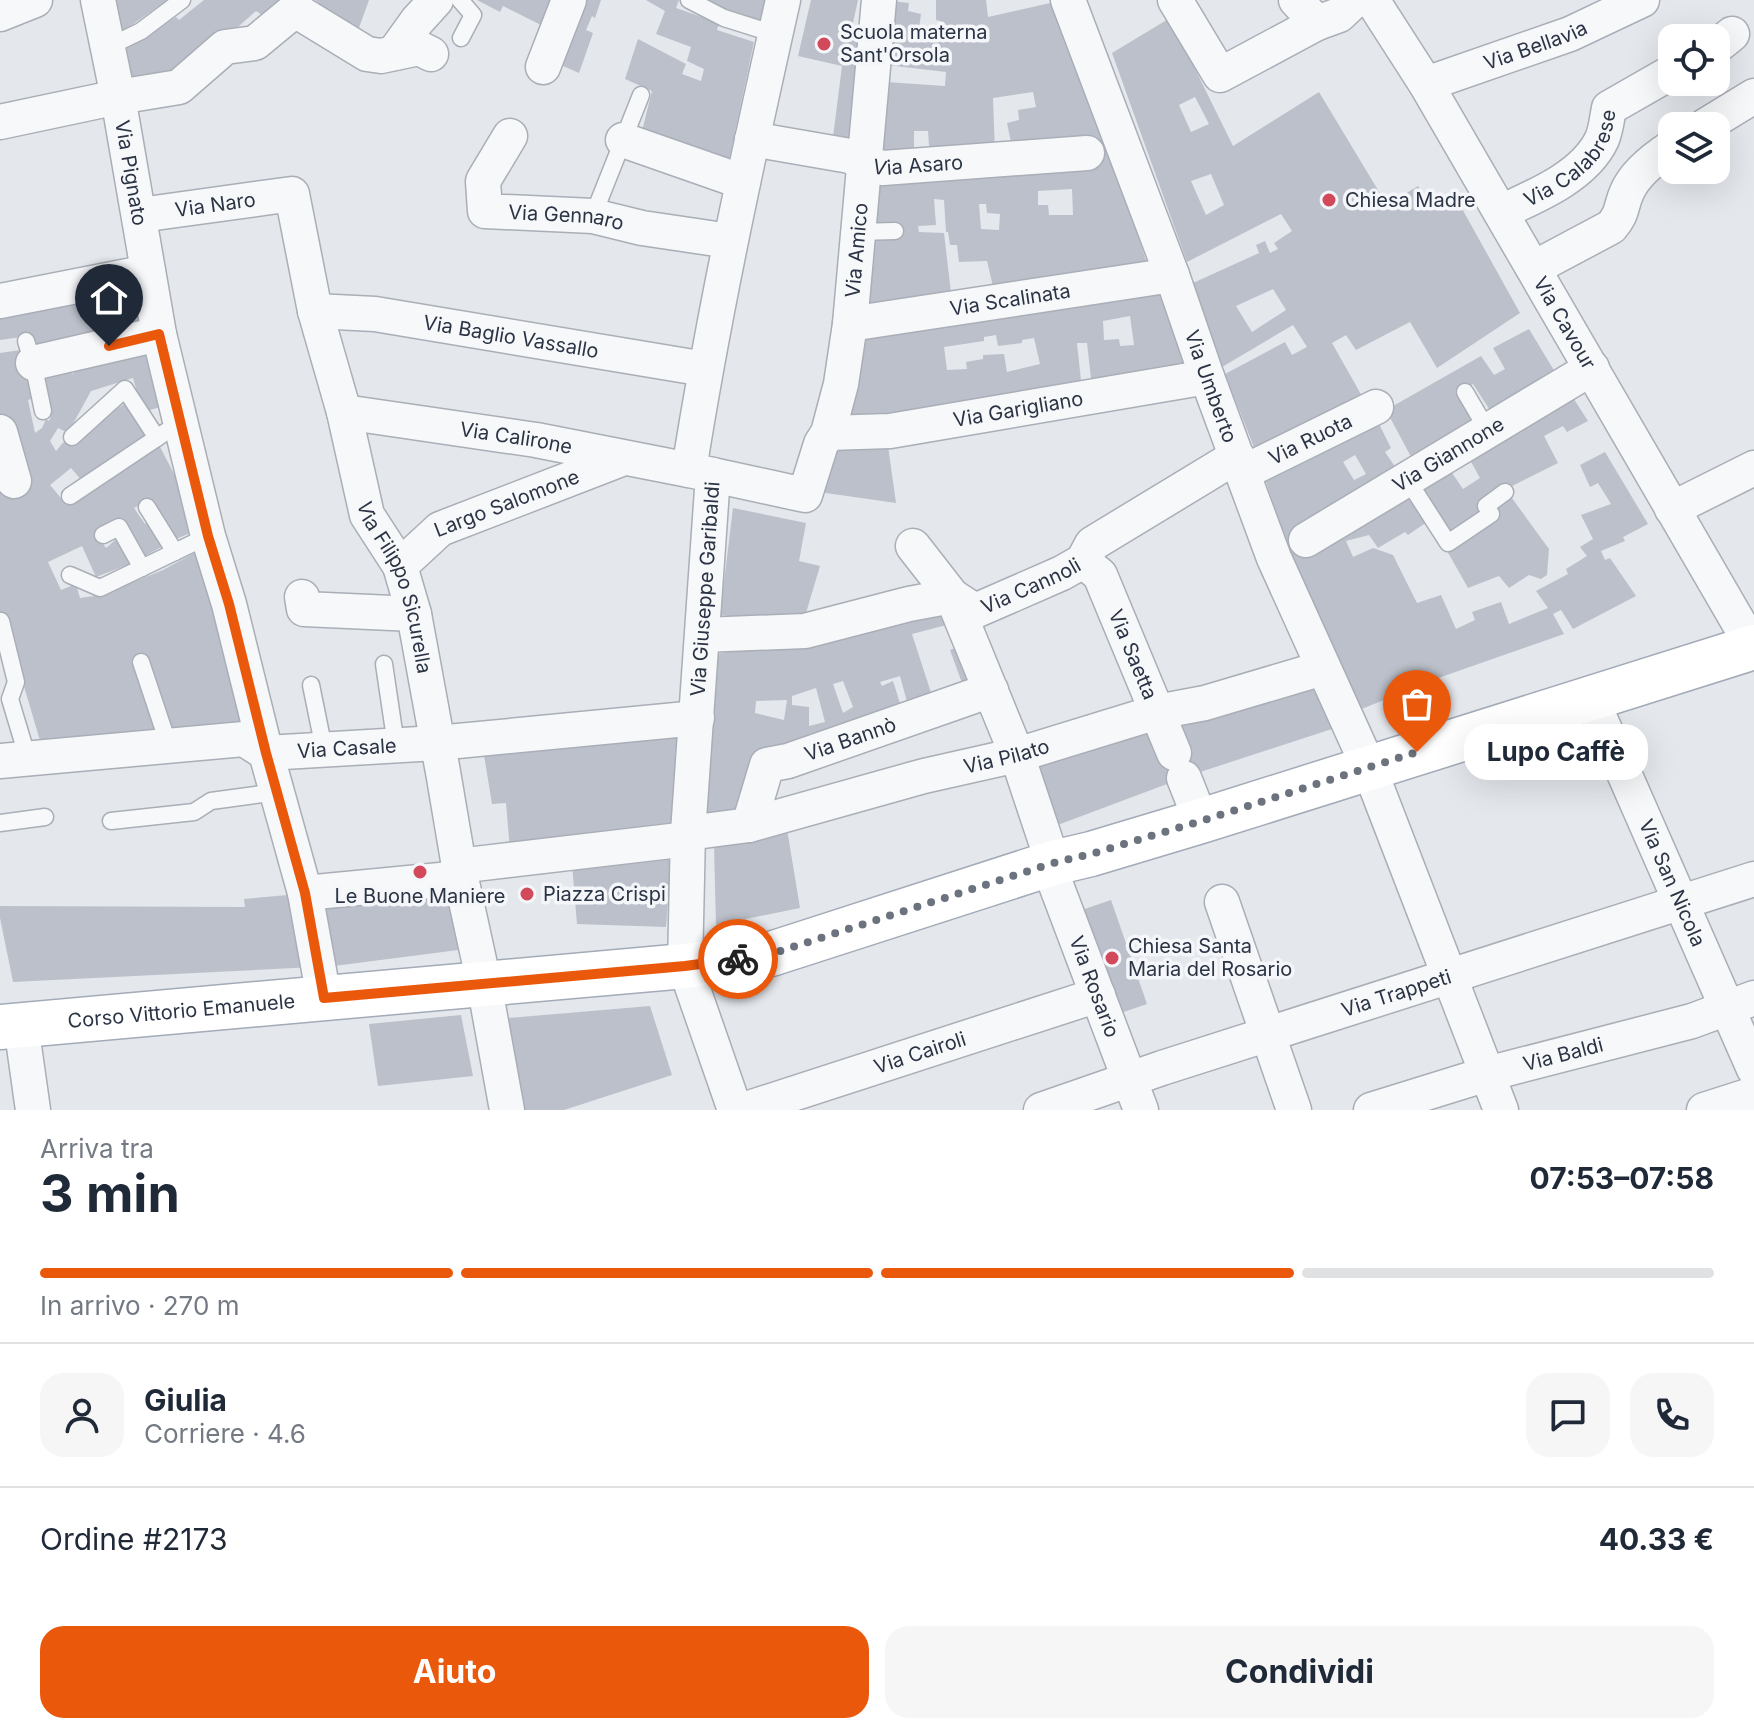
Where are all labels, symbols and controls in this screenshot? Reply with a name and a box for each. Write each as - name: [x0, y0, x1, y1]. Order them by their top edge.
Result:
- street label: Via Bellavia: [1481, 16, 1591, 75]
- place label: Scuola materna Sant'Orsola: [840, 20, 987, 67]
- map controls: [1658, 24, 1730, 184]
- button: locate: [1658, 24, 1730, 96]
- marker: Scuola materna Sant'Orsola: [815, 35, 833, 53]
- street label: Via Calabrese: [1520, 108, 1621, 212]
- button: layers: [1658, 112, 1730, 184]
- street label: Via Pignato: [110, 118, 152, 228]
- street label: Via Asaro: [871, 150, 964, 181]
- street label: Via Naro: [174, 187, 257, 222]
- place label: Chiesa Madre: [1345, 188, 1476, 212]
- marker: Chiesa Madre: [1320, 191, 1338, 209]
- street label: Via Gennaro: [508, 200, 626, 235]
- street label: Via Amico: [840, 202, 873, 299]
- pin: [75, 264, 143, 346]
- street label: Via Cavour: [1528, 272, 1601, 374]
- icon: home: [87, 276, 131, 320]
- street label: Via Scalinata: [948, 279, 1072, 321]
- street label: Via Baglio Vassallo: [422, 310, 601, 363]
- street label: Via Umberto: [1180, 327, 1242, 446]
- street label: Via Garigliano: [951, 386, 1085, 432]
- street label: Via Ruota: [1265, 409, 1356, 470]
- street label: Via Giannone: [1388, 412, 1508, 497]
- street label: Via Calirone: [458, 417, 574, 459]
- street label: Largo Salomone: [431, 464, 583, 542]
- street label: Via Giuseppe Garibaldi: [686, 481, 725, 697]
- street label: Via Filippo Sicurella: [352, 499, 437, 675]
- street label: Via Cannoli: [977, 553, 1085, 619]
- street label: Via Saetta: [1104, 606, 1162, 703]
- pin: [1383, 670, 1451, 752]
- icon: bag: [1395, 682, 1439, 726]
- street label: Via Bannò: [801, 712, 899, 766]
- callout: Lupo Caffè: [1465, 724, 1649, 780]
- street label: Via Casale: [296, 733, 397, 763]
- street label: Via Pilato: [961, 734, 1052, 779]
- text: Lupo Caffè: [1487, 736, 1625, 767]
- street label: Via San Nicola: [1634, 816, 1711, 950]
- marker: Le Buone Maniere: [411, 863, 429, 881]
- place label: Piazza Crispi: [543, 882, 666, 906]
- place label: Le Buone Maniere: [334, 884, 506, 908]
- marker: Piazza Crispi: [518, 885, 536, 903]
- courier: [698, 919, 778, 999]
- street label: Via Rosario: [1064, 933, 1124, 1041]
- place label: Chiesa Santa Maria del Rosario: [1128, 934, 1292, 981]
- icon: bike: [716, 937, 760, 981]
- marker: Chiesa Santa Maria del Rosario: [1103, 949, 1121, 967]
- street label: Via Trappeti: [1338, 964, 1454, 1022]
- street label: Corso Vittorio Emanuele: [66, 989, 296, 1033]
- street label: Via Cairoli: [871, 1027, 969, 1079]
- street label: Via Baldi: [1520, 1032, 1606, 1076]
- text: Arriva tra: [40, 1133, 154, 1164]
- text: 07:53–07:58: [1530, 1160, 1714, 1196]
- text: 3 min: [40, 1162, 180, 1225]
- text: In arrivo · 270 m: [40, 1290, 239, 1321]
- button: person: [40, 1373, 124, 1457]
- button: chat: [1526, 1373, 1610, 1457]
- button: phone: [1630, 1373, 1714, 1457]
- text: Giulia: [144, 1382, 227, 1418]
- text: Corriere · 4.6: [144, 1418, 306, 1449]
- text: Ordine #2173: [40, 1521, 228, 1557]
- text: 40.33 €: [1599, 1521, 1714, 1557]
- button: Aiuto: [40, 1626, 869, 1718]
- button: Condividi: [885, 1626, 1714, 1718]

